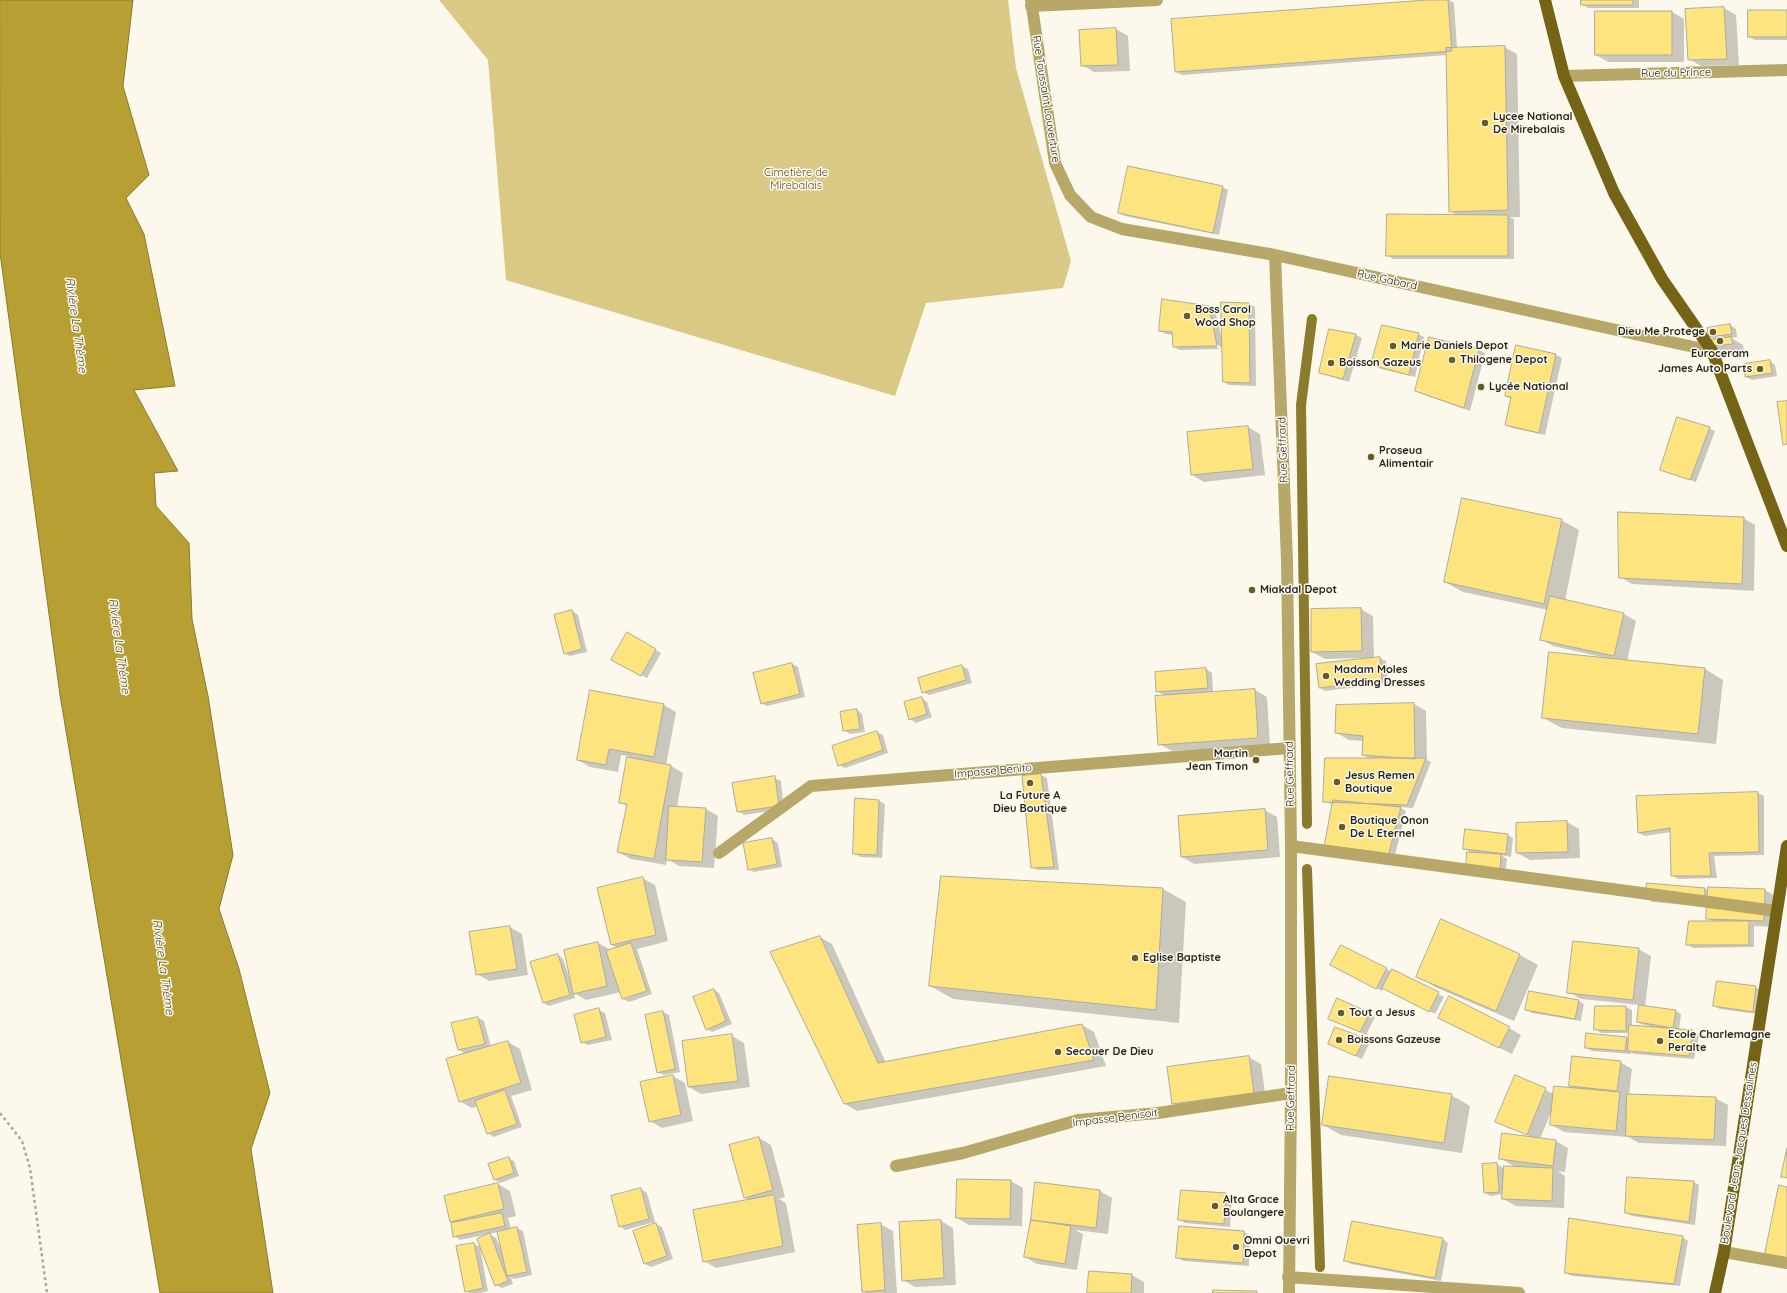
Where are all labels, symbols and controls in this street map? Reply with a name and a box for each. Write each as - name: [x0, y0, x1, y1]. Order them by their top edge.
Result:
- street label: Rue Toussaint Louverture: [1029, 34, 1063, 164]
- street label: Rue du Prince: [1641, 66, 1711, 80]
- place label: Lycee National De Mirebalais: [1493, 110, 1573, 136]
- marker: Lycee National De Mirebalais: [1480, 118, 1490, 128]
- park label: Cimetière de Mirebalais: [764, 166, 828, 192]
- street label: Rue Gabard: [1356, 267, 1418, 293]
- water label: Rivière La Thème: [62, 276, 90, 374]
- place label: Boss Carol Wood Shop: [1195, 303, 1256, 329]
- marker: Boss Carol Wood Shop: [1182, 311, 1192, 321]
- place label: Dieu Me Protege: [1618, 325, 1705, 339]
- marker: Dieu Me Protege: [1708, 327, 1718, 337]
- marker: Euroceram: [1715, 336, 1725, 346]
- place label: Marie Daniels Depot: [1401, 339, 1508, 353]
- marker: Marie Daniels Depot: [1388, 341, 1398, 351]
- place label: Euroceram: [1691, 347, 1749, 361]
- place label: Thilogene Depot: [1460, 353, 1548, 367]
- marker: Thilogene Depot: [1447, 355, 1457, 365]
- place label: Boisson Gazeus: [1339, 356, 1421, 370]
- marker: Boisson Gazeus: [1326, 358, 1336, 368]
- place label: James Auto Parts: [1658, 362, 1752, 376]
- marker: James Auto Parts: [1755, 364, 1765, 374]
- place label: Lycée National: [1489, 380, 1569, 394]
- marker: Lycée National: [1476, 382, 1486, 392]
- street label: Rue Geffrard: [1275, 417, 1291, 483]
- place label: Proseua Alimentair: [1379, 444, 1434, 470]
- marker: Proseua Alimentair: [1366, 452, 1376, 462]
- place label: Miakdal Depot: [1260, 583, 1337, 597]
- marker: Miakdal Depot: [1247, 585, 1257, 595]
- water label: Rivière La Thème: [105, 597, 133, 695]
- place label: Madam Moles Wedding Dresses: [1334, 663, 1425, 689]
- marker: Madam Moles Wedding Dresses: [1321, 671, 1331, 681]
- street label: Rue Geffrard: [1283, 741, 1297, 807]
- place label: Martin Jean Timon: [1186, 747, 1248, 773]
- marker: Martin Jean Timon: [1251, 755, 1261, 765]
- street label: Impasse Benito: [954, 761, 1032, 781]
- place label: Jesus Remen Boutique: [1345, 769, 1415, 795]
- marker: Jesus Remen Boutique: [1332, 777, 1342, 787]
- marker: La Future A Dieu Boutique: [1025, 778, 1035, 788]
- place label: La Future A Dieu Boutique: [993, 789, 1067, 815]
- place label: Boutique Onon De L Eternel: [1350, 814, 1429, 840]
- marker: Boutique Onon De L Eternel: [1337, 822, 1347, 832]
- water label: Rivière La Thème: [149, 918, 177, 1016]
- place label: Eglise Baptiste: [1143, 951, 1221, 965]
- marker: Eglise Baptiste: [1130, 953, 1140, 963]
- place label: Tout a Jesus: [1349, 1006, 1415, 1020]
- marker: Tout a Jesus: [1336, 1008, 1346, 1018]
- place label: Ecole Charlemagne Peralte: [1668, 1028, 1771, 1054]
- place label: Boissons Gazeuse: [1347, 1033, 1441, 1047]
- marker: Boissons Gazeuse: [1334, 1035, 1344, 1045]
- marker: Ecole Charlemagne Peralte: [1655, 1036, 1665, 1046]
- place label: Secouer De Dieu: [1066, 1045, 1153, 1059]
- marker: Secouer De Dieu: [1053, 1047, 1063, 1057]
- street label: Boulevard Jean-Jacques Dessalines: [1718, 1061, 1760, 1245]
- street label: Rue Geffrard: [1284, 1065, 1298, 1131]
- street label: Impasse Benisoit: [1072, 1106, 1158, 1130]
- place label: Alta Grace Boulangere: [1223, 1193, 1284, 1219]
- marker: Alta Grace Boulangere: [1210, 1201, 1220, 1211]
- place label: Omni Ouevri Depot: [1244, 1234, 1310, 1260]
- marker: Omni Ouevri Depot: [1231, 1242, 1241, 1252]

